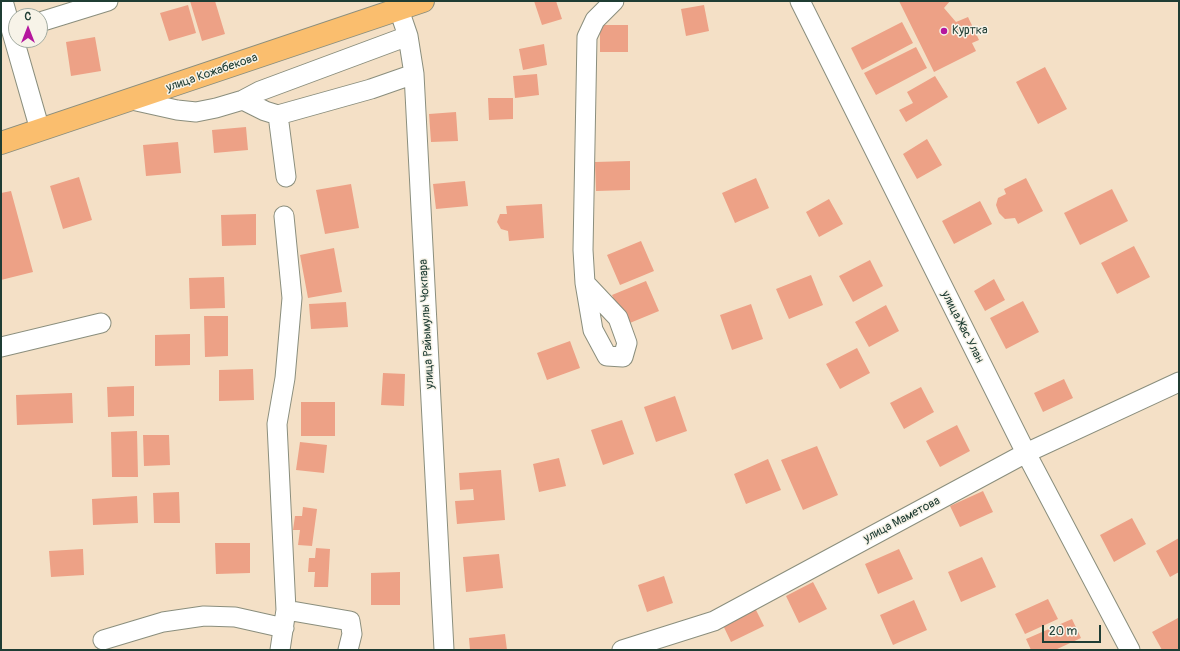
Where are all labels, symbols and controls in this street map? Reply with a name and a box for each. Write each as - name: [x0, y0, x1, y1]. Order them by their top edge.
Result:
- north arrow: [8, 8, 48, 48]
- text: С: [25, 10, 31, 23]
- place label: Куртка: [952, 24, 987, 38]
- marker: Куртка: [939, 26, 949, 36]
- street label: улица Кожабекова: [164, 51, 260, 95]
- street label: улица Райымулы Чокпара: [416, 259, 438, 389]
- street label: улица Жас Улан: [938, 289, 986, 365]
- street label: улица Маметова: [861, 494, 943, 546]
- scale bar: [1044, 617, 1103, 643]
- text: 20 m: [1049, 624, 1077, 639]

